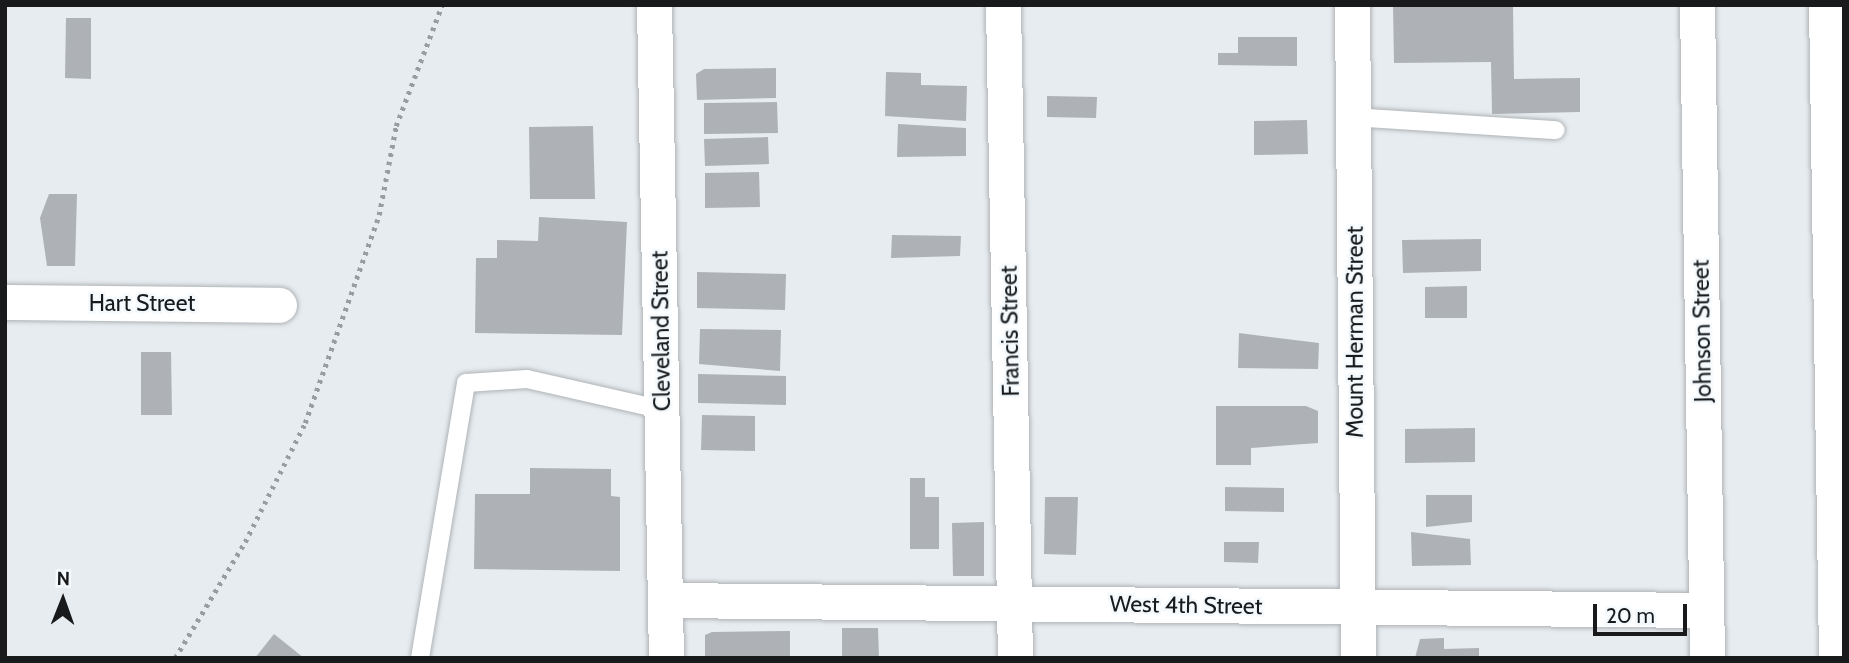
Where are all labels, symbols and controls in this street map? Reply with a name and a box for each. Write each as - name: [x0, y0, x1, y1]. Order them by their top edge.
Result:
- street label: Mount Herman Street: [1341, 226, 1369, 438]
- street label: Cleveland Street: [646, 251, 676, 411]
- street label: Johnson Street: [1687, 259, 1717, 403]
- street label: Francis Street: [995, 265, 1025, 397]
- street label: Hart Street: [89, 289, 195, 317]
- north arrow: [28, 565, 98, 635]
- text: N: [56, 567, 70, 590]
- street label: West 4th Street: [1109, 590, 1263, 620]
- scale bar: [1597, 590, 1692, 634]
- text: 20 m: [1606, 603, 1655, 628]

